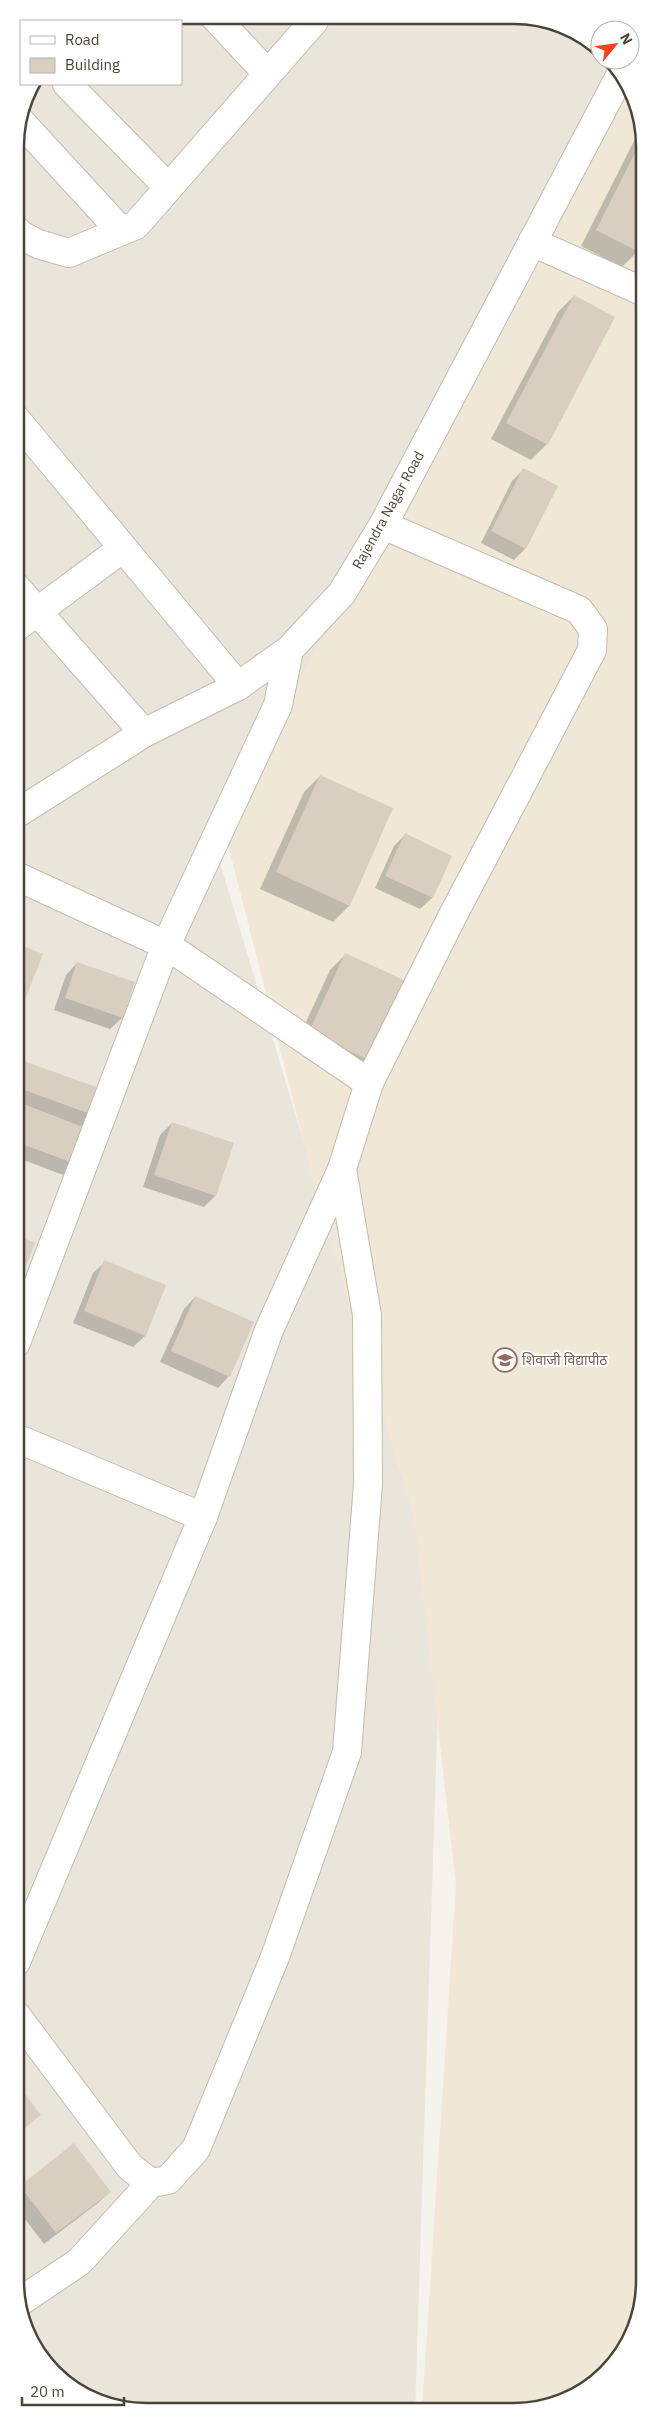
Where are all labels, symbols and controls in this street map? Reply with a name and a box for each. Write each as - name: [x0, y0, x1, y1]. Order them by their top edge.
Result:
- legend: [20, 20, 182, 85]
- north arrow: [590, 20, 640, 70]
- text: Road: [65, 30, 100, 49]
- text: N: [616, 30, 637, 47]
- text: Building: [65, 55, 120, 74]
- street label: Rajendra Nagar Road: [348, 448, 428, 572]
- school or university icon: शिवाजी विद्यापीठ: [492, 1347, 518, 1373]
- place label: शिवाजी विद्यापीठ: [522, 1351, 608, 1369]
- scale bar: [22, 2374, 125, 2406]
- text: 20 m: [30, 2382, 65, 2401]

